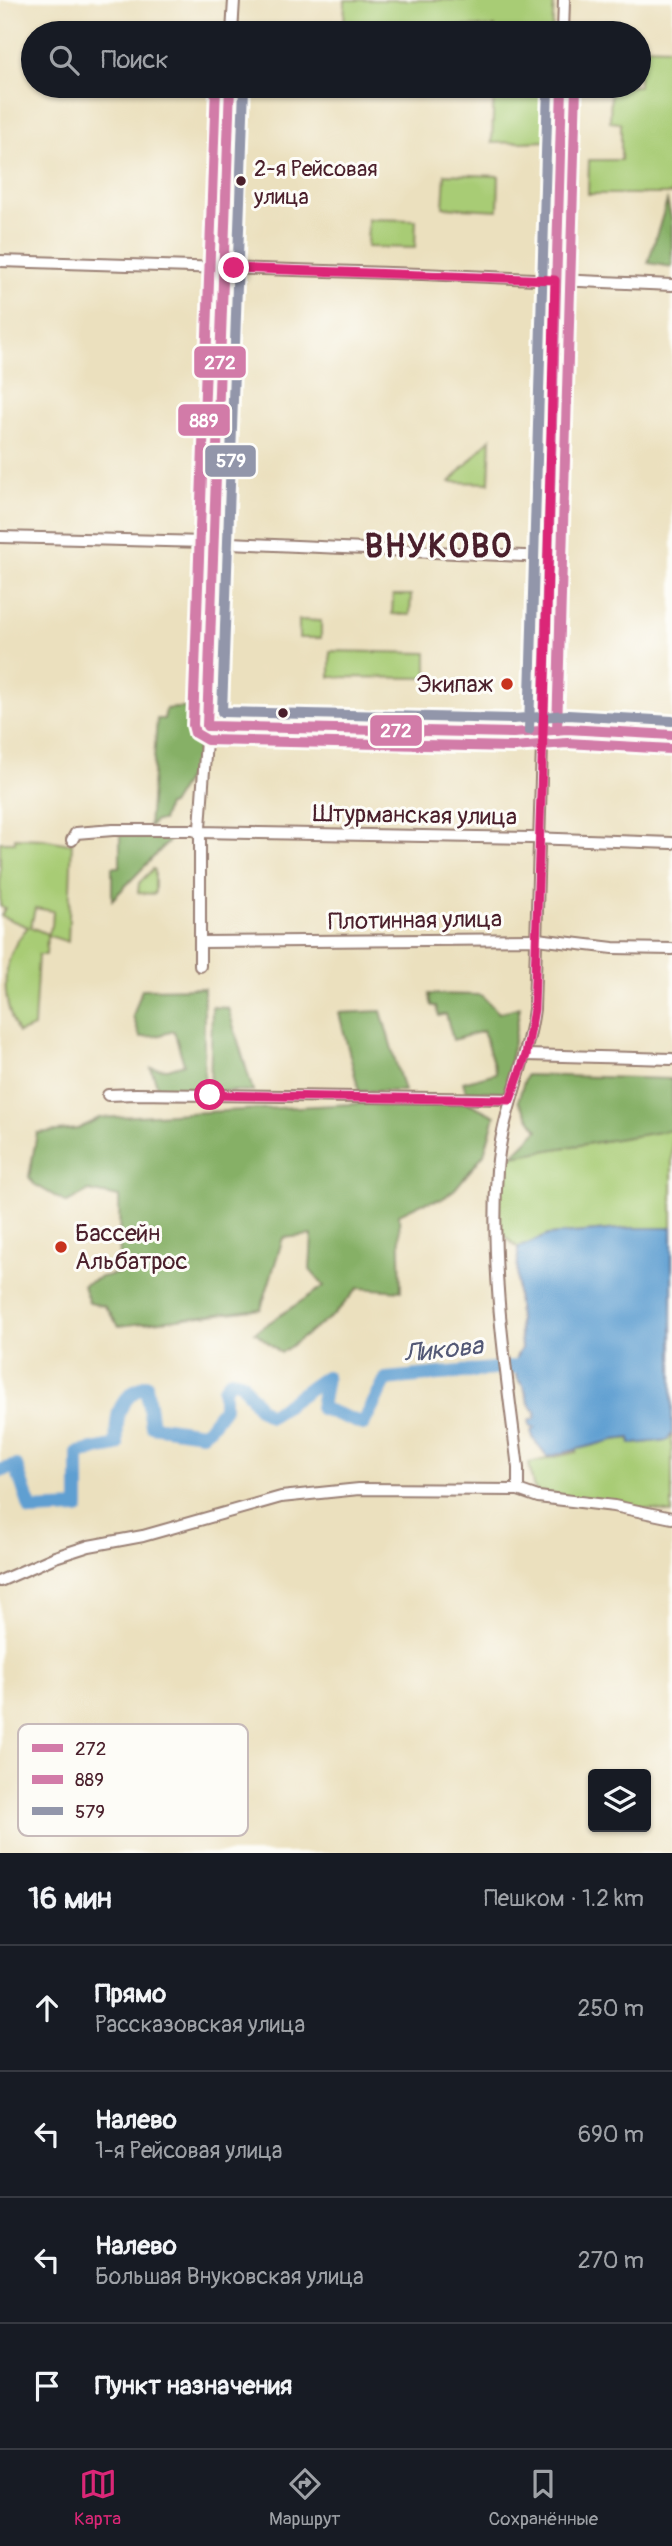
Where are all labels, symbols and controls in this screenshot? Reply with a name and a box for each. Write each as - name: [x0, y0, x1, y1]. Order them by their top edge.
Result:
- search box: [21, 21, 651, 98]
- icon: search: [45, 41, 83, 79]
- text: Поиск: [101, 44, 169, 76]
- place label: 2-я Рейсовая улица: [253, 155, 378, 211]
- marker: 2-я Рейсовая улица: [234, 174, 248, 188]
- route end: [218, 252, 249, 283]
- line badge: 272: [193, 345, 247, 379]
- text: 272: [204, 351, 236, 375]
- line badge: 889: [177, 403, 231, 437]
- text: 889: [190, 409, 219, 433]
- line badge: 579: [204, 444, 257, 478]
- text: 579: [216, 449, 246, 473]
- district label: ВНУКОВО: [365, 527, 513, 567]
- place label: Экипаж: [417, 670, 494, 699]
- marker: Экипаж: [499, 676, 515, 692]
- unlabelled marker: [276, 706, 290, 720]
- line badge: 272: [369, 714, 423, 747]
- text: 272: [380, 719, 412, 743]
- street label: Штурманская улица: [313, 799, 517, 832]
- street label: Плотинная улица: [328, 904, 502, 937]
- route start: [194, 1079, 225, 1110]
- place label: Бассейн Альбатрос: [75, 1219, 188, 1276]
- marker: Бассейн Альбатрос: [53, 1239, 69, 1255]
- water label: Ликова: [402, 1330, 486, 1370]
- legend: [18, 1724, 248, 1836]
- text: 272: [75, 1737, 106, 1761]
- text: 889: [75, 1768, 104, 1792]
- map controls: [588, 1769, 651, 1832]
- button: layers: [588, 1769, 651, 1832]
- text: 579: [75, 1800, 105, 1824]
- text: 16 мин: [28, 1880, 112, 1917]
- text: Пешком · 1.2 km: [484, 1884, 644, 1913]
- text: Прямо: [95, 1978, 166, 2010]
- icon: ahead: [28, 1989, 66, 2027]
- text: 250 m: [578, 1994, 644, 2023]
- text: Рассказовская улица: [95, 2010, 305, 2039]
- text: Налево: [95, 2104, 177, 2136]
- icon: left: [28, 2115, 66, 2153]
- text: 690 m: [578, 2120, 644, 2149]
- text: 1-я Рейсовая улица: [95, 2136, 283, 2165]
- text: Налево: [95, 2230, 177, 2262]
- icon: left: [28, 2241, 66, 2279]
- text: 270 m: [578, 2246, 644, 2275]
- text: Большая Внуковская улица: [95, 2262, 364, 2291]
- icon: arrive: [28, 2367, 66, 2405]
- text: Пункт назначения: [95, 2370, 292, 2402]
- tab: Карта: [74, 2465, 121, 2531]
- tab: Маршрут: [269, 2465, 341, 2531]
- tab: Сохранённые: [488, 2465, 598, 2531]

